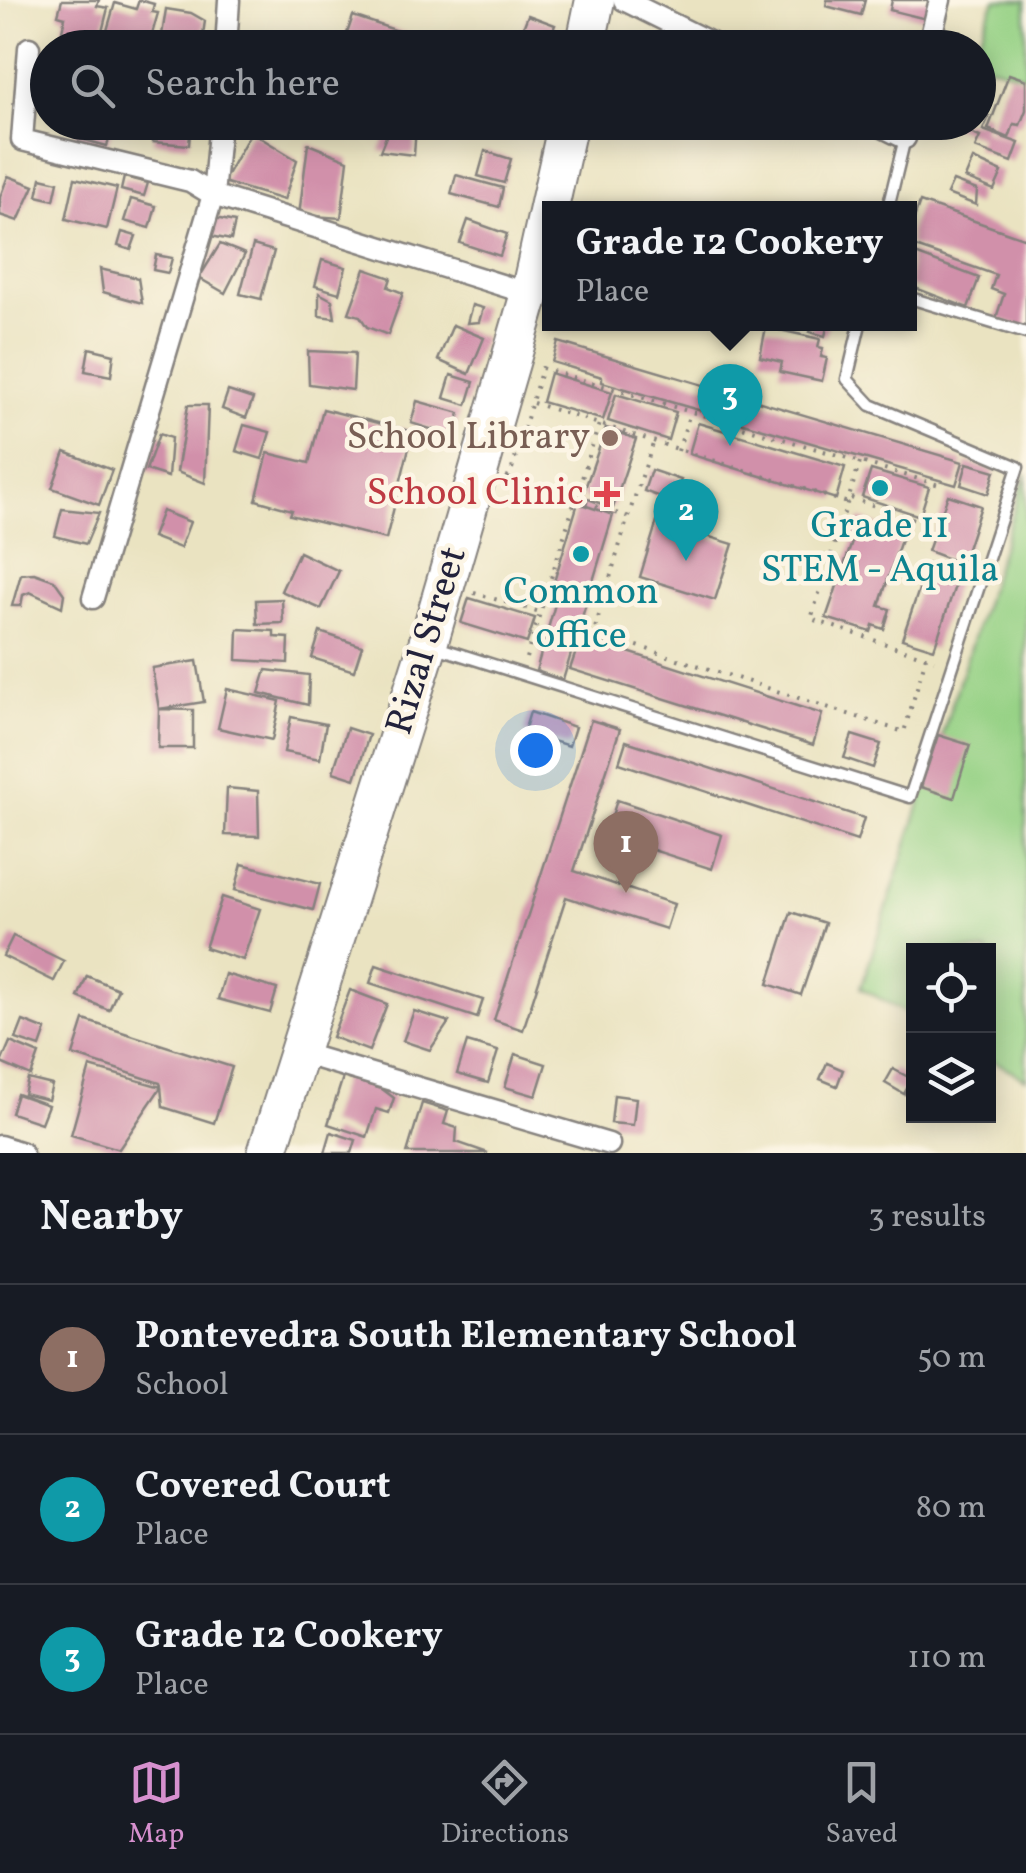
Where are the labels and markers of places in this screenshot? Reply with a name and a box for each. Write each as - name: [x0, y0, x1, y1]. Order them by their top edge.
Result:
- pin: 3: [698, 364, 762, 446]
- place label: School Library: [346, 412, 590, 465]
- marker: School Library: [599, 427, 621, 449]
- place label: School Clinic: [367, 468, 584, 521]
- marker: Grade 11 STEM - Aquila: [869, 477, 891, 499]
- pin: 2: [654, 478, 718, 561]
- marker: School Clinic: [594, 481, 620, 507]
- place label: Grade 11 STEM - Aquila: [761, 501, 999, 598]
- marker: Common office: [570, 543, 592, 565]
- place label: Common office: [503, 567, 659, 664]
- pin: 1: [594, 810, 658, 893]

